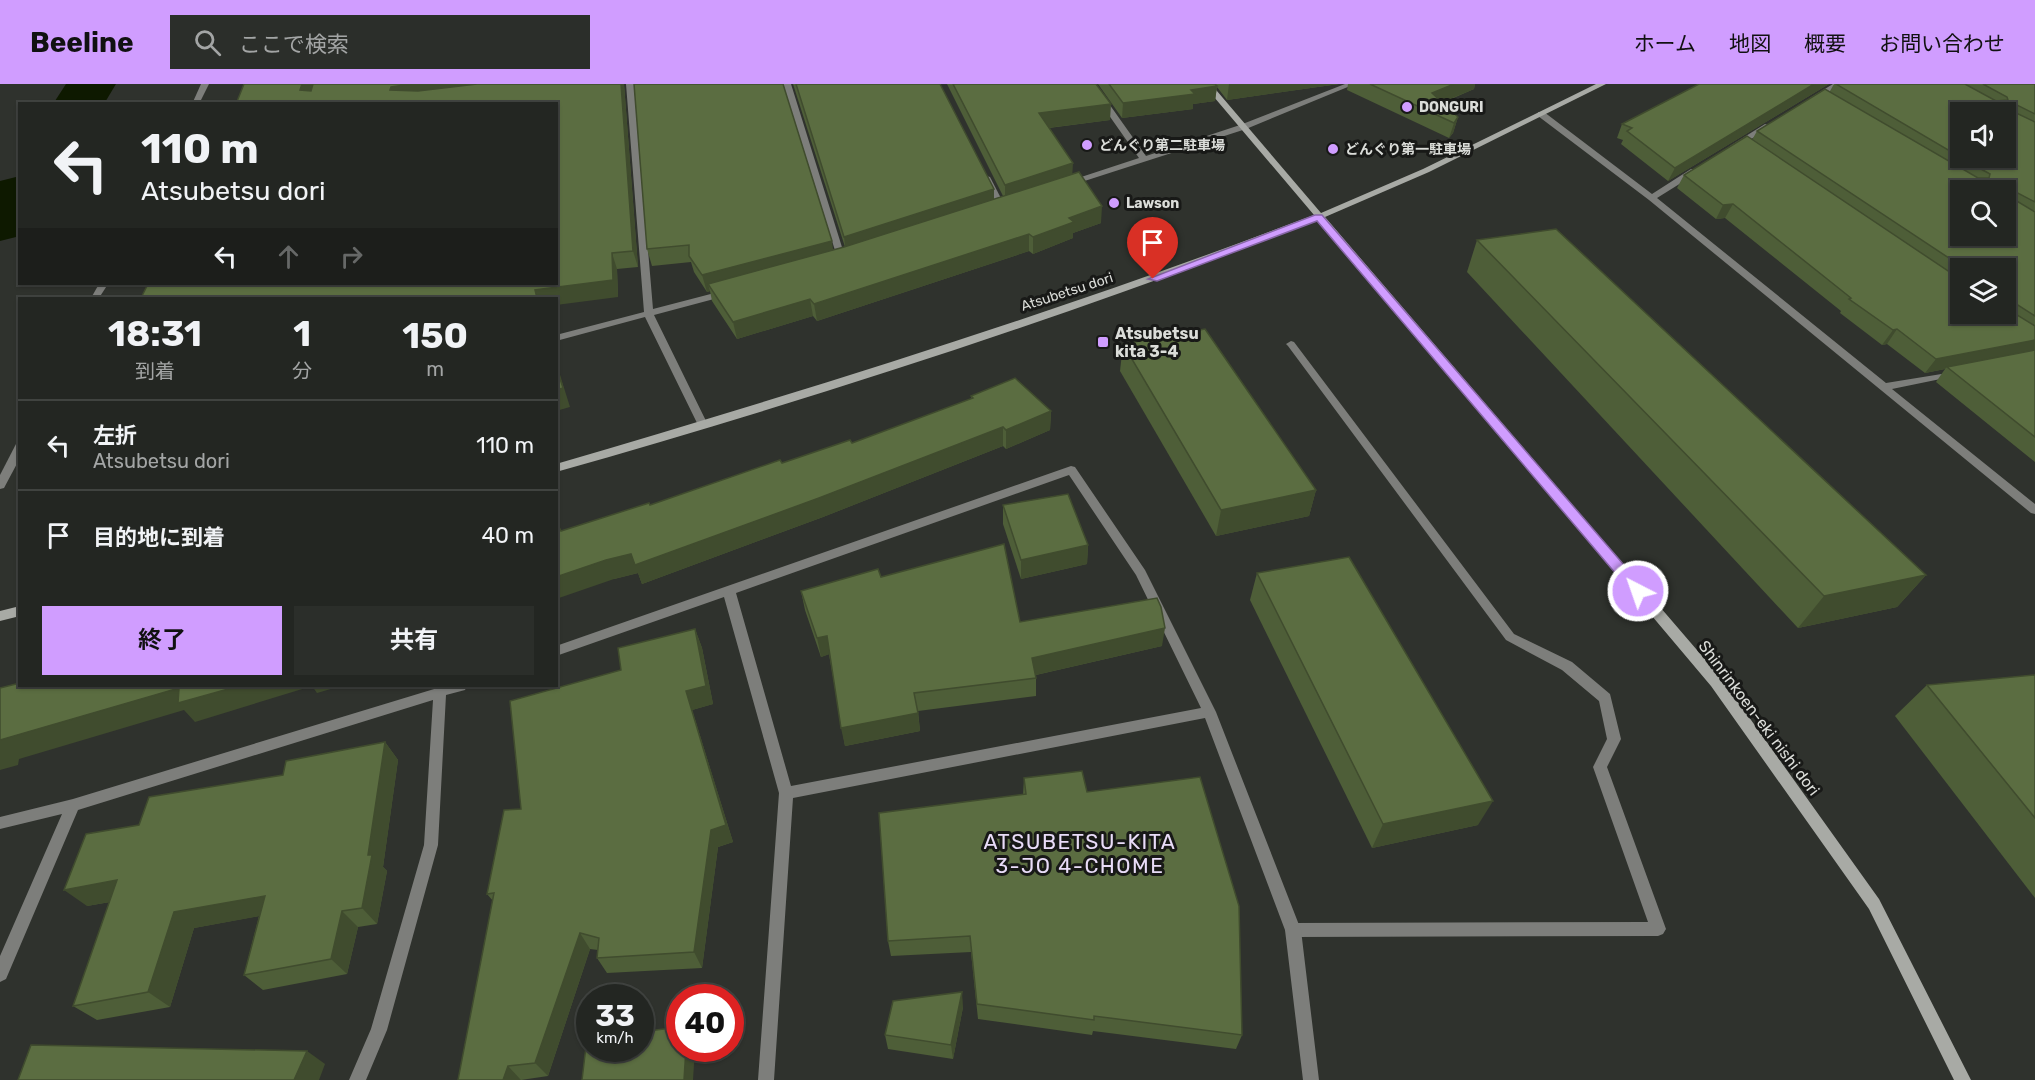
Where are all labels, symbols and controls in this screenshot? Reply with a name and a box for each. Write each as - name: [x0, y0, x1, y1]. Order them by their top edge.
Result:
- search box: [170, 15, 590, 69]
- text: Beeline: [30, 26, 134, 59]
- icon: search: [191, 26, 224, 59]
- text: ここで検索: [239, 31, 349, 58]
- text: ホーム: [1634, 31, 1696, 56]
- text: 地図: [1729, 31, 1771, 56]
- text: 概要: [1804, 31, 1846, 56]
- text: お問い合わせ: [1879, 31, 2005, 56]
- place label: DONGURI: [1419, 99, 1484, 116]
- marker: DONGURI: [1400, 100, 1414, 114]
- map controls: [1950, 102, 2016, 324]
- button: sound: [1950, 102, 2016, 168]
- text: 110 m: [141, 124, 259, 174]
- icon: left: [42, 126, 120, 204]
- place label: どんぐり第二駐車場: [1099, 137, 1225, 154]
- marker: どんぐり第二駐車場: [1080, 138, 1094, 152]
- place label: どんぐり第一駐車場: [1345, 141, 1471, 158]
- marker: どんぐり第一駐車場: [1326, 142, 1340, 156]
- text: Atsubetsu dori: [141, 175, 326, 207]
- button: search: [1950, 180, 2016, 246]
- place label: Lawson: [1126, 195, 1179, 212]
- marker: Lawson: [1107, 196, 1121, 210]
- pin: [1127, 217, 1178, 279]
- icon: arrive: [1136, 226, 1169, 259]
- icon: left: [209, 240, 242, 273]
- icon: ahead: [272, 240, 305, 273]
- icon: right: [335, 240, 368, 273]
- button: layers: [1950, 258, 2016, 324]
- street label: Atsubetsu dori: [1019, 269, 1115, 315]
- text: 18:31: [108, 312, 202, 355]
- text: 1: [293, 312, 311, 355]
- text: 150: [402, 314, 468, 357]
- place label: Atsubetsu kita 3-4: [1115, 324, 1199, 361]
- marker: Atsubetsu kita 3-4: [1096, 335, 1110, 349]
- text: m: [426, 357, 444, 381]
- text: 到着: [135, 359, 175, 383]
- text: 分: [292, 359, 312, 383]
- text: 左折: [93, 422, 137, 449]
- icon: left: [42, 429, 75, 462]
- text: 110 m: [476, 432, 534, 459]
- text: Atsubetsu dori: [93, 449, 230, 473]
- icon: arrive: [42, 519, 75, 552]
- text: 40 m: [481, 522, 534, 549]
- text: 目的地に到着: [93, 524, 225, 551]
- position arrow: [1606, 559, 1670, 623]
- button: 終了: [42, 606, 282, 675]
- button: 共有: [294, 606, 534, 675]
- street label: Shinrinkoen-eki nishi dori: [1694, 637, 1824, 799]
- district label: ATSUBETSU-KITA 3-JO 4-CHOME: [984, 829, 1176, 878]
- speed limit sign: 40: [666, 984, 744, 1062]
- text: 33: [595, 998, 635, 1034]
- text: km/h: [596, 1029, 634, 1047]

